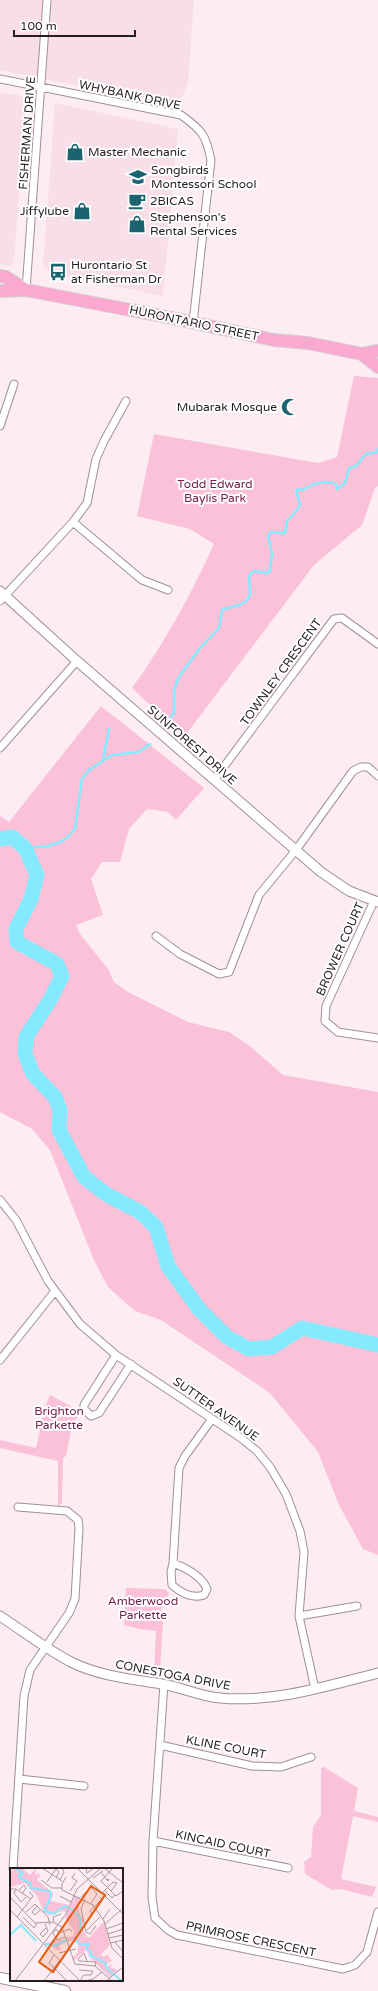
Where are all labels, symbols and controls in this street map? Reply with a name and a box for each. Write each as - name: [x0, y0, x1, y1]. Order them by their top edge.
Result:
- scale bar: [14, 12, 135, 38]
- text: 100 m: [20, 19, 57, 33]
- street label: FISHERMAN DRIVE: [16, 75, 38, 190]
- street label: WHYBANK DRIVE: [78, 77, 183, 113]
- shop icon: Master Mechanic: [65, 142, 85, 162]
- place label: Master Mechanic: [88, 145, 186, 159]
- place label: Songbirds Montessori School: [151, 163, 256, 191]
- school or university icon: Songbirds Montessori School: [128, 167, 148, 187]
- cafe icon: 2BICAS: [127, 191, 147, 211]
- place label: 2BICAS: [150, 194, 194, 208]
- shop icon: Jiffylube: [72, 201, 92, 221]
- place label: Jiffylube: [20, 204, 69, 218]
- place label: Stephenson's Rental Services: [150, 210, 237, 238]
- shop icon: Stephenson's Rental Services: [127, 214, 147, 234]
- place label: Hurontario St at Fisherman Dr: [71, 258, 162, 286]
- bus stop icon: Hurontario St at Fisherman Dr: [48, 262, 68, 282]
- street label: HURONTARIO STREET: [128, 302, 261, 344]
- mosque icon: Mubarak Mosque: [280, 397, 300, 417]
- place label: Mubarak Mosque: [177, 400, 277, 414]
- park label: Todd Edward Baylis Park: [177, 477, 253, 505]
- street label: TOWNLEY CRESCENT: [237, 615, 325, 728]
- street label: SUNFOREST DRIVE: [145, 702, 240, 788]
- street label: BROWER COURT: [313, 899, 367, 998]
- street label: SUTTER AVENUE: [171, 1374, 262, 1444]
- park label: Brighton Parkette: [34, 1404, 84, 1432]
- park label: Amberwood Parkette: [108, 1594, 178, 1622]
- street label: CONESTOGA DRIVE: [114, 1657, 232, 1693]
- street label: KLINE COURT: [185, 1732, 268, 1762]
- street label: KINCAID COURT: [174, 1827, 272, 1861]
- inset map: [10, 1868, 123, 1981]
- street label: PRIMROSE CRESCENT: [185, 1918, 318, 1960]

